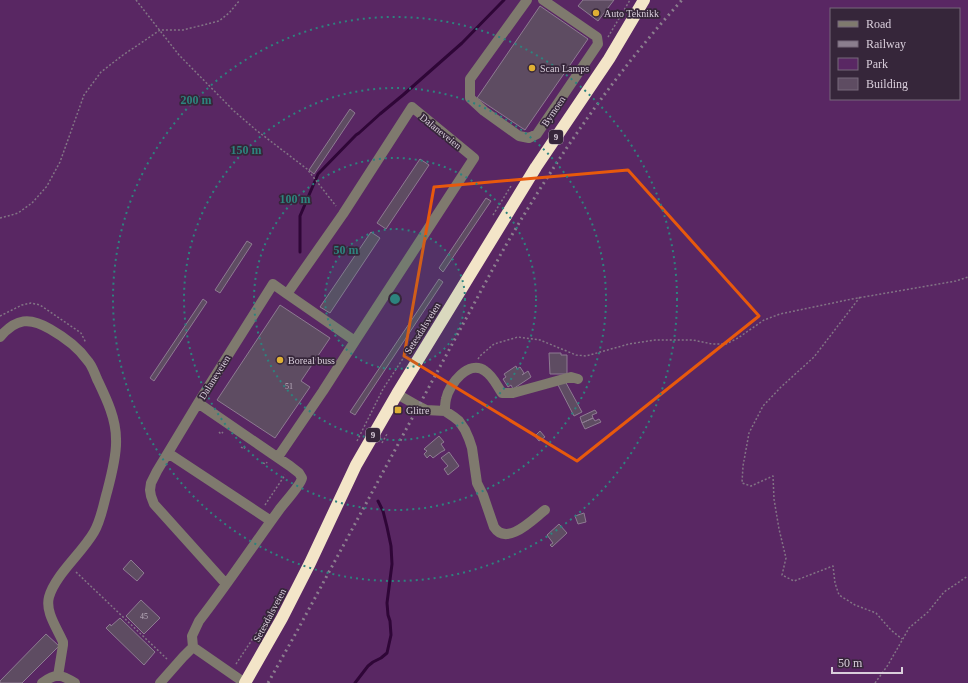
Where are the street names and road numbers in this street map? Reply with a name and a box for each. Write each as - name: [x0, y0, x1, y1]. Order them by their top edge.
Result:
- street label: Bymoen: [539, 94, 567, 128]
- street label: Dalaneveien: [418, 111, 464, 151]
- road number: 9: [549, 130, 563, 144]
- street label: Setesdalsveien: [402, 300, 443, 356]
- street label: Dalaneveien: [197, 353, 232, 401]
- road number: 9: [366, 428, 380, 442]
- street label: Setesdalsveien: [251, 587, 288, 644]

